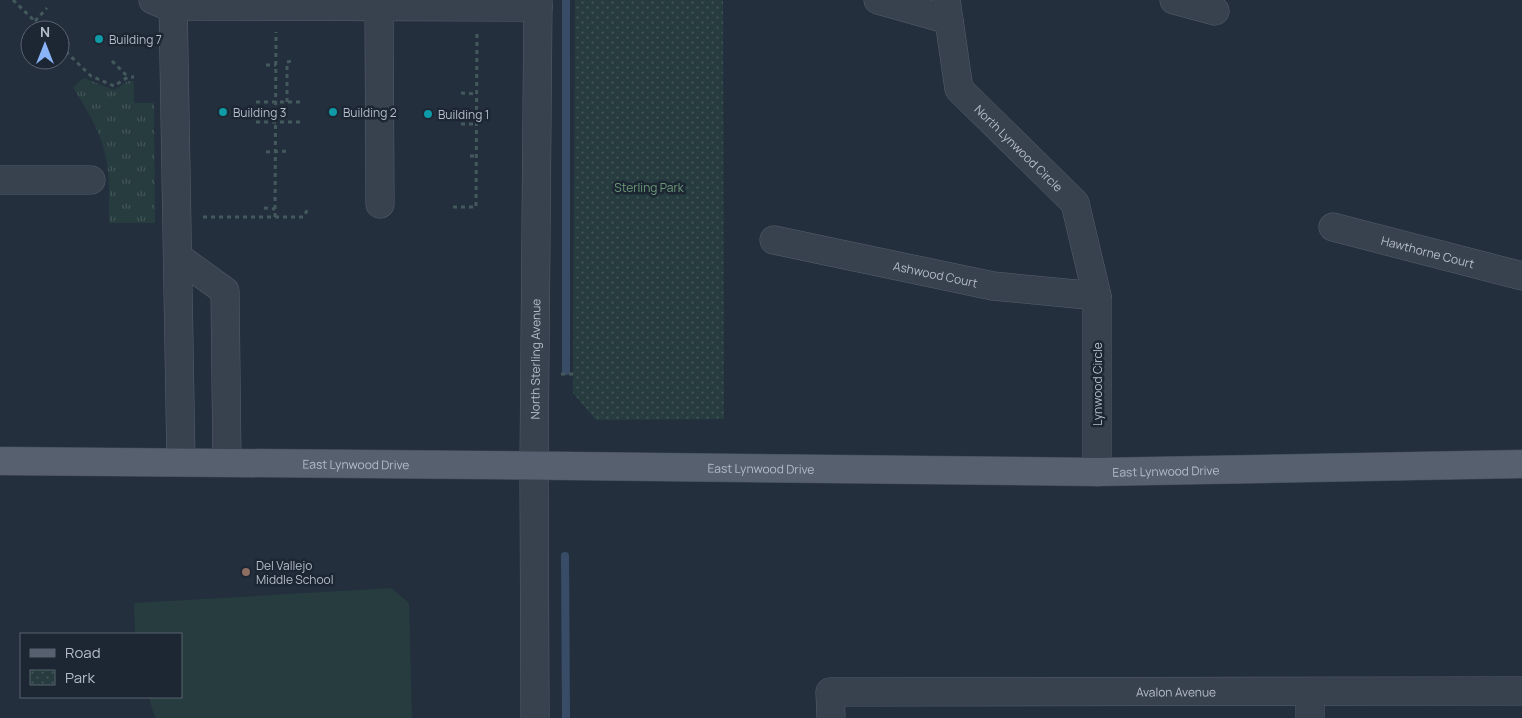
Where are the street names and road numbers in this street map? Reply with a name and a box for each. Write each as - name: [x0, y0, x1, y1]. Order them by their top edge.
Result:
- street label: North Lynwood Circle: [971, 101, 1067, 195]
- street label: Hawthorne Court: [1379, 231, 1477, 272]
- street label: Ashwood Court: [892, 257, 979, 291]
- street label: North Sterling Avenue: [526, 299, 544, 419]
- street label: Lynwood Circle: [1089, 342, 1106, 426]
- street label: East Lynwood Drive: [302, 455, 409, 473]
- street label: East Lynwood Drive: [707, 459, 814, 477]
- street label: East Lynwood Drive: [1112, 461, 1220, 480]
- street label: Avalon Avenue: [1136, 683, 1216, 700]

